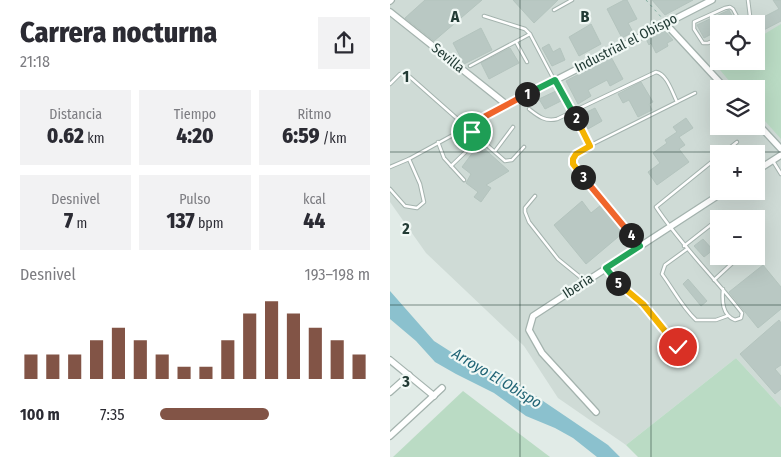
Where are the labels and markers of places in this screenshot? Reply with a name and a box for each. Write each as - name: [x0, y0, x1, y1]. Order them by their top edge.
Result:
- pin: 1: [514, 82, 540, 106]
- pin: 2: [564, 106, 588, 130]
- pin: [451, 111, 493, 153]
- pin: 3: [570, 164, 596, 190]
- pin: 4: [618, 222, 644, 248]
- pin: 5: [606, 270, 630, 296]
- pin: [657, 326, 699, 368]

